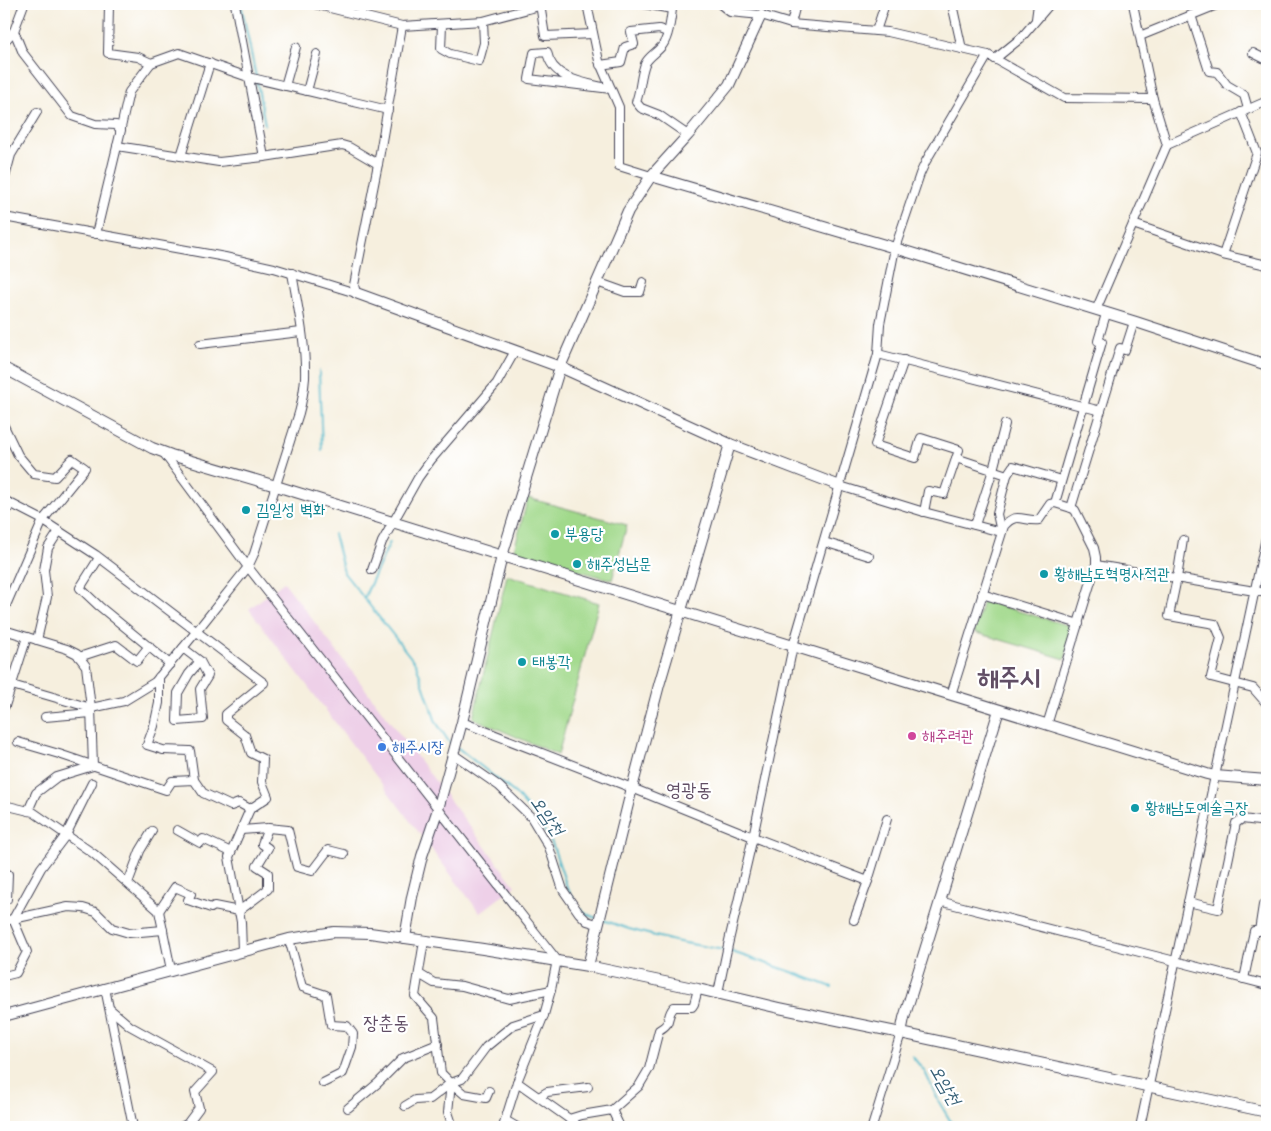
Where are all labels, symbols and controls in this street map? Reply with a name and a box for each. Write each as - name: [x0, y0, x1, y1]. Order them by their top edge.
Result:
- place label: 김일성 벽화: [256, 501, 326, 519]
- marker: 김일성 벽화: [240, 504, 252, 516]
- place label: 부용당: [565, 525, 604, 543]
- marker: 부용당: [549, 528, 561, 540]
- place label: 해주성남문: [587, 555, 651, 573]
- marker: 해주성남문: [571, 558, 583, 570]
- place label: 황해남도혁명사적관: [1054, 565, 1170, 583]
- marker: 황해남도혁명사적관: [1038, 568, 1050, 580]
- place label: 태봉각: [532, 653, 571, 671]
- marker: 태봉각: [516, 656, 528, 668]
- district label: 해주시: [978, 663, 1040, 693]
- place label: 해주려관: [922, 727, 974, 745]
- marker: 해주려관: [906, 730, 918, 742]
- place label: 해주시장: [392, 738, 444, 756]
- marker: 해주시장: [376, 741, 388, 753]
- district label: 영광동: [666, 779, 712, 801]
- water label: 오암천: [526, 792, 569, 841]
- place label: 황해남도예술극장: [1145, 799, 1248, 817]
- marker: 황해남도예술극장: [1129, 802, 1141, 814]
- district label: 장춘동: [363, 1012, 409, 1034]
- water label: 오암천: [925, 1061, 966, 1110]

